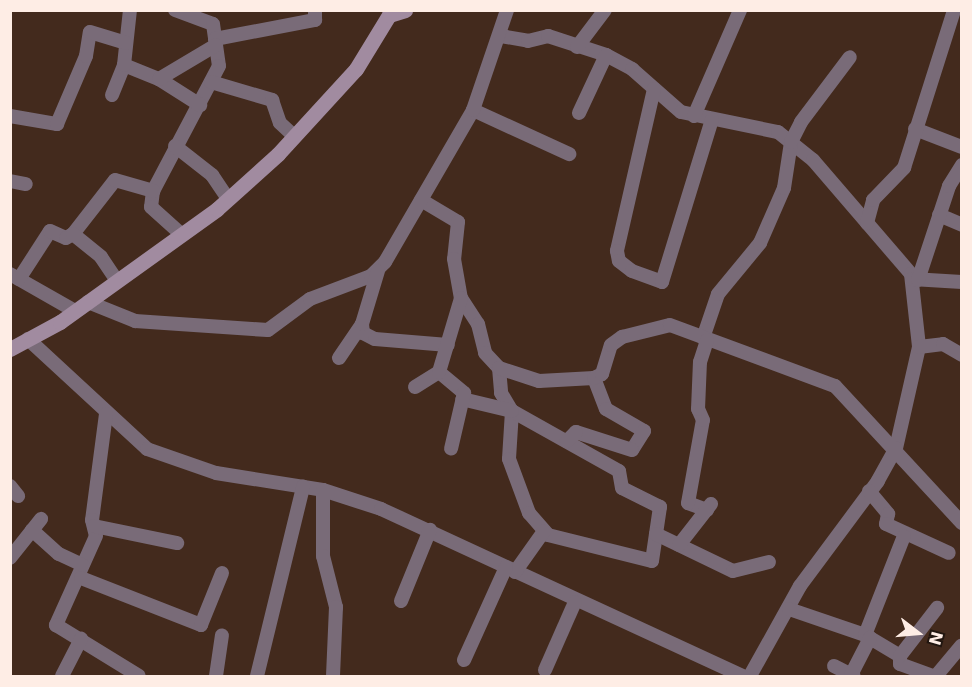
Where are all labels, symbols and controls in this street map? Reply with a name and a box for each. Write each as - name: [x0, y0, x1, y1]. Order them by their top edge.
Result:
- north arrow: [888, 603, 948, 663]
- text: N: [925, 629, 947, 647]

